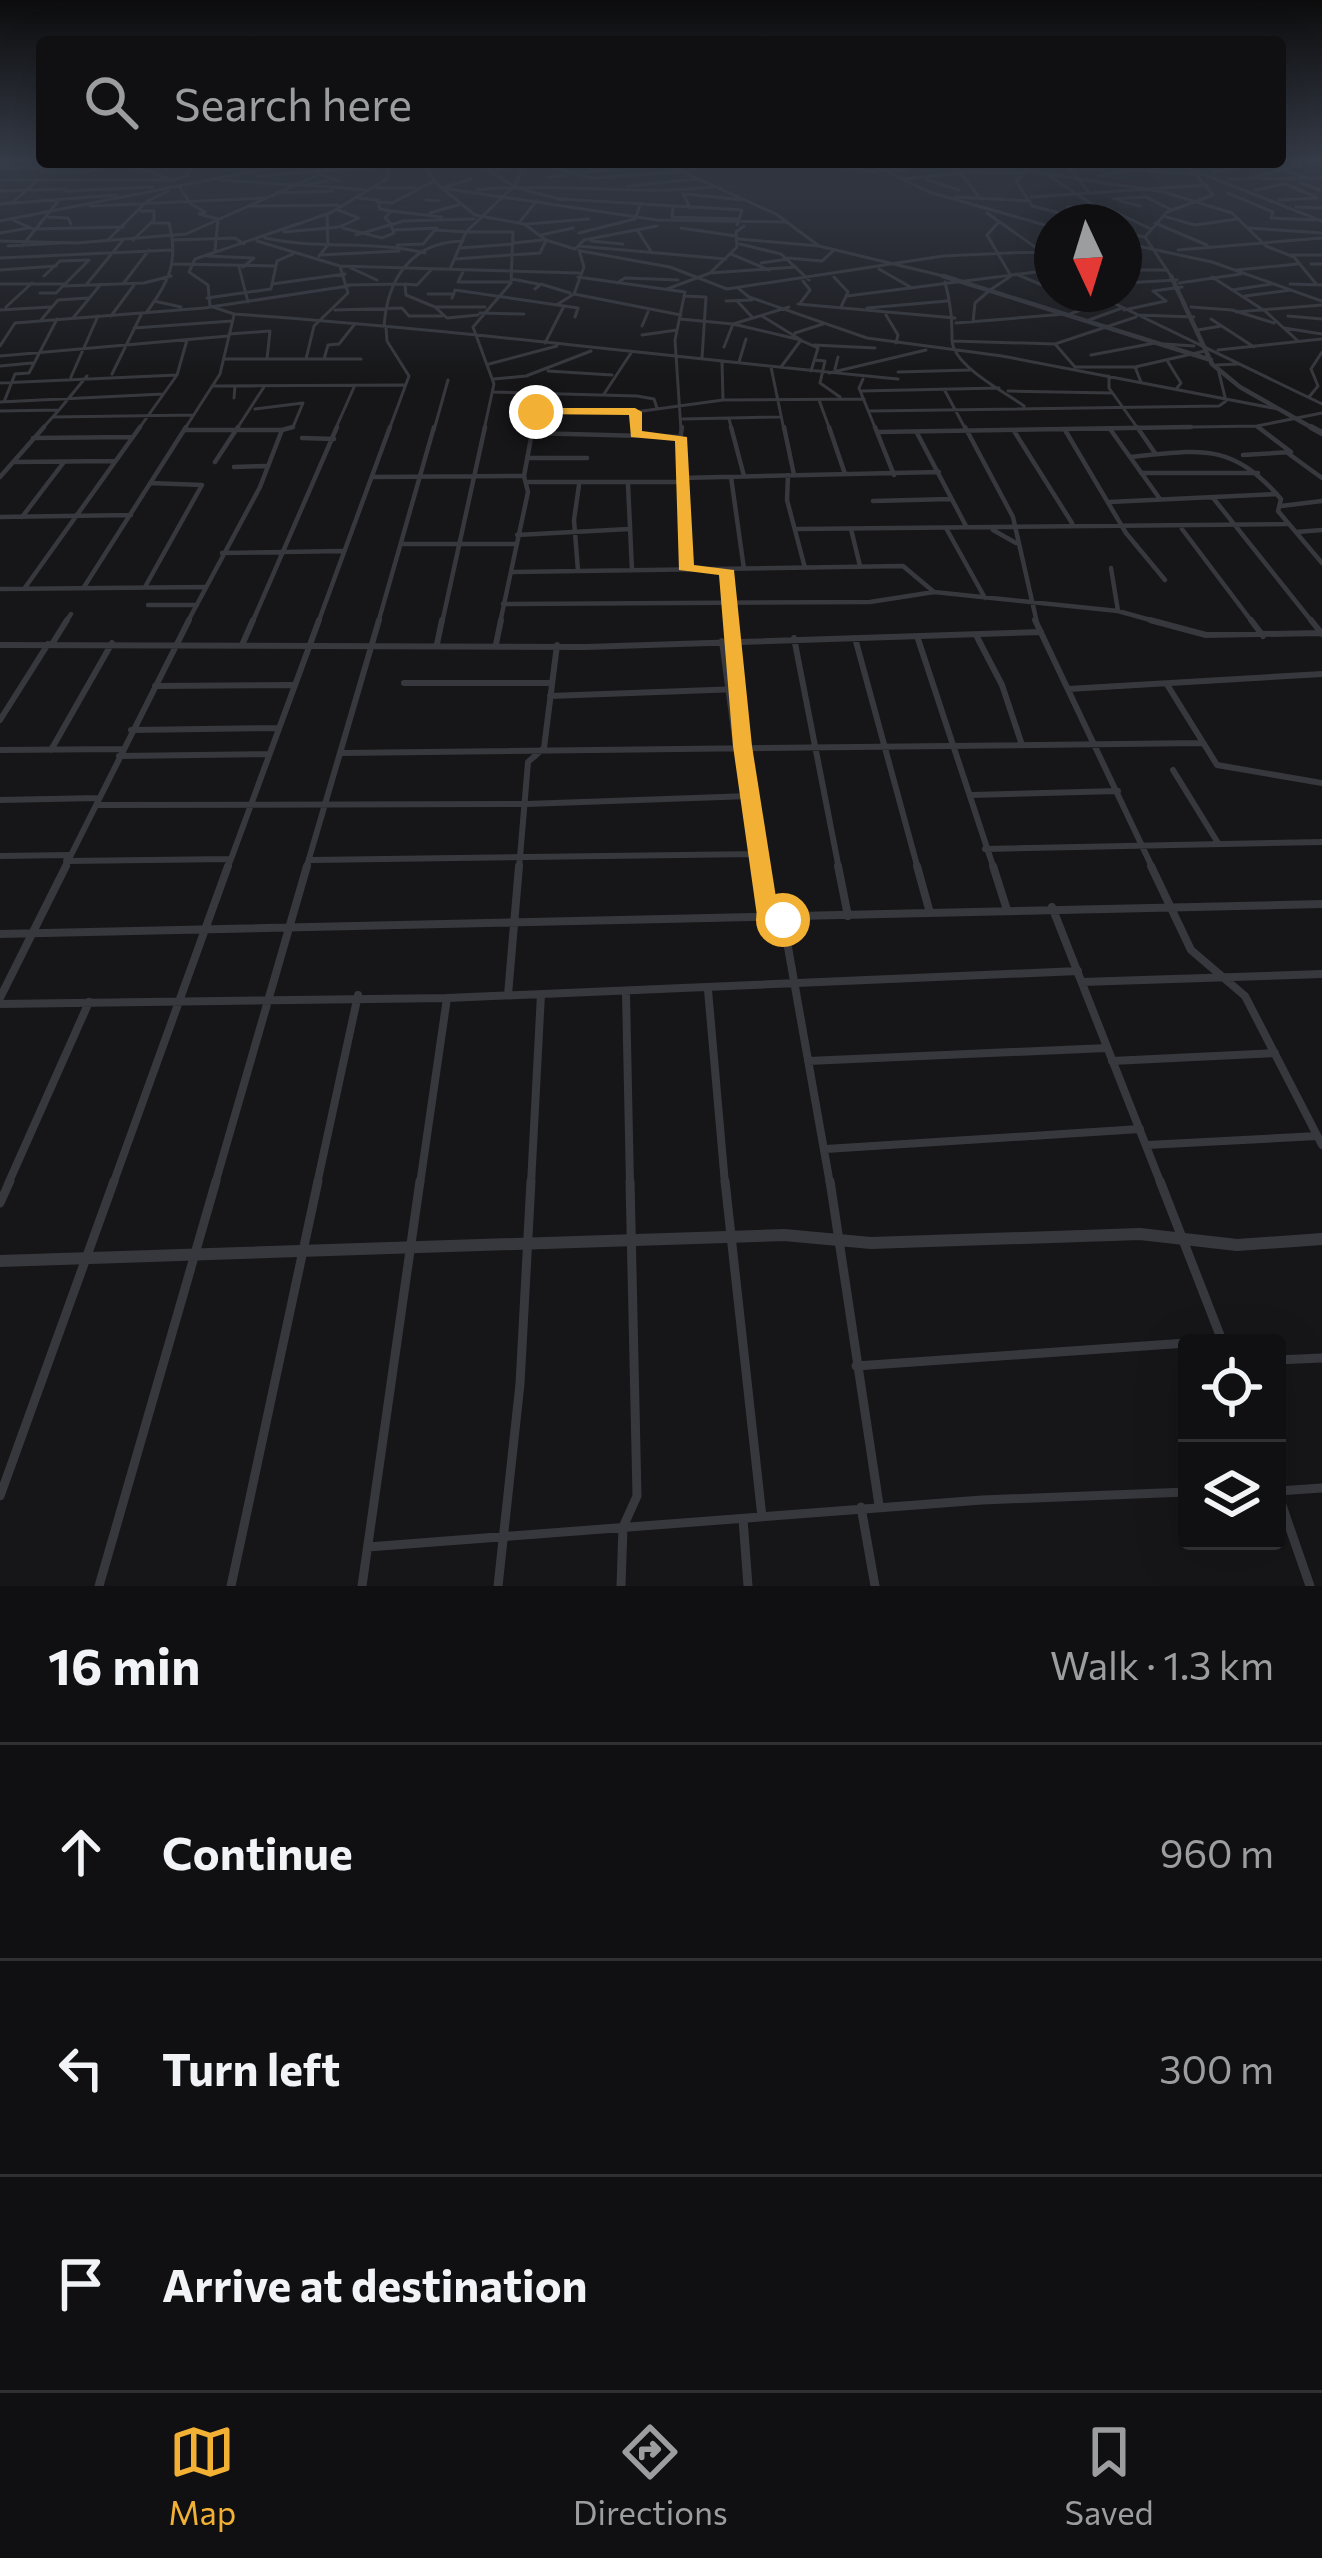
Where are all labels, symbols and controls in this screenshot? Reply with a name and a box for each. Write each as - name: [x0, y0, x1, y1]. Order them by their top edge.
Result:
- search box: [36, 36, 1286, 168]
- icon: search: [78, 69, 144, 135]
- text: Search here: [174, 75, 412, 130]
- north arrow: [1034, 204, 1142, 312]
- route end: [509, 385, 563, 439]
- route start: [756, 893, 810, 947]
- map controls: [1178, 1334, 1286, 1550]
- button: locate: [1178, 1334, 1286, 1442]
- button: layers: [1178, 1442, 1286, 1550]
- text: 16 min: [48, 1633, 201, 1696]
- text: Walk · 1.3 km: [1050, 1640, 1274, 1688]
- icon: ahead: [48, 1819, 114, 1885]
- text: Continue: [162, 1824, 353, 1879]
- text: 960 m: [1160, 1828, 1274, 1876]
- icon: left: [48, 2035, 114, 2101]
- text: Turn left: [162, 2040, 340, 2095]
- text: 300 m: [1159, 2044, 1274, 2092]
- icon: arrive: [48, 2251, 114, 2317]
- text: Arrive at destination: [162, 2256, 588, 2311]
- tab: Map: [168, 2419, 236, 2532]
- tab: Directions: [573, 2419, 728, 2532]
- tab: Saved: [1065, 2419, 1154, 2532]

